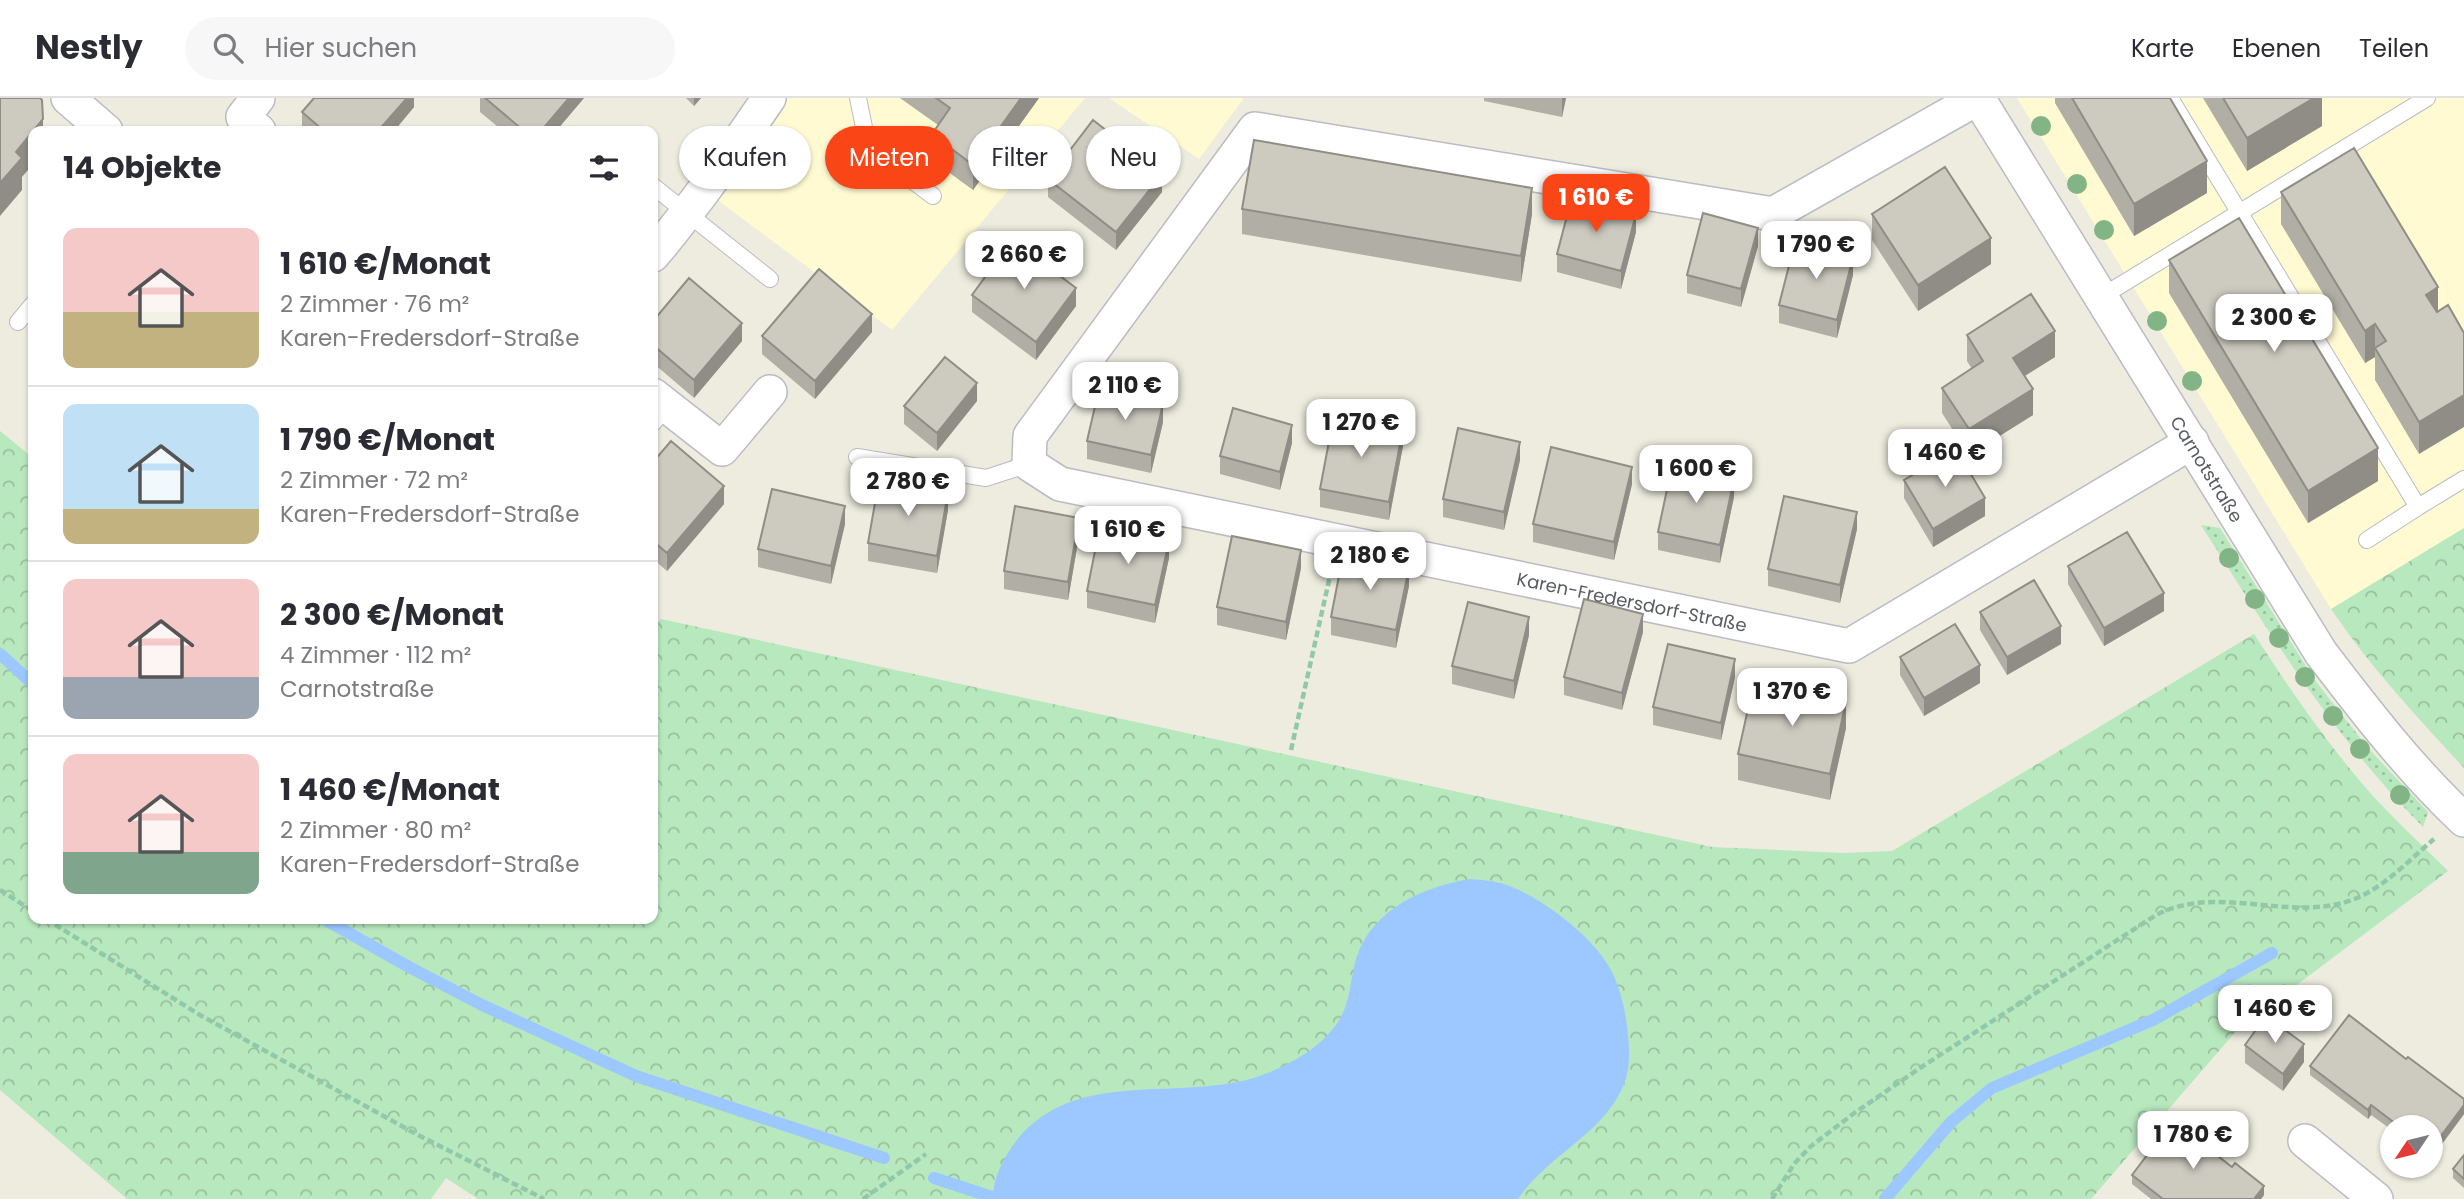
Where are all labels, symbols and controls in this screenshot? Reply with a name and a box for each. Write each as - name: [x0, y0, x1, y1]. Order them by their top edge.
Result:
- search box: [185, 17, 675, 80]
- text: Nestly: [35, 24, 143, 71]
- icon: search: [209, 29, 247, 67]
- text: Hier suchen: [265, 30, 417, 66]
- text: Karte: [2131, 32, 2194, 65]
- text: Ebenen: [2232, 32, 2321, 65]
- text: Teilen: [2359, 32, 2429, 65]
- chip: Kaufen: [679, 126, 811, 189]
- chip: Mieten: [825, 126, 954, 189]
- chip: Filter: [968, 126, 1072, 189]
- chip: Neu: [1086, 126, 1181, 189]
- text: 14 Objekte: [63, 146, 221, 189]
- icon: filters: [585, 149, 623, 187]
- pin: 1 610 €: [1531, 174, 1661, 234]
- text: 1 610 €: [1558, 181, 1634, 213]
- pin: 1 790 €: [1751, 222, 1881, 281]
- text: 1 790 €: [1777, 228, 1855, 260]
- pin: 2 660 €: [959, 232, 1089, 291]
- text: 2 660 €: [981, 238, 1067, 270]
- text: 1 610 €/Monat: [280, 242, 491, 285]
- icon: home: [119, 256, 203, 340]
- text: 2 Zimmer · 76 m²: [280, 288, 469, 320]
- pin: 2 300 €: [2209, 294, 2339, 354]
- text: 2 300 €: [2231, 301, 2317, 333]
- text: Karen-Fredersdorf-Straße: [280, 322, 579, 354]
- pin: 2 110 €: [1060, 362, 1190, 422]
- text: 2 110 €: [1088, 369, 1162, 401]
- pin: 1 270 €: [1296, 400, 1426, 459]
- text: 1 270 €: [1322, 406, 1400, 438]
- street label: Carnotstraße: [2165, 411, 2250, 527]
- text: 1 790 €/Monat: [280, 418, 495, 461]
- pin: 1 460 €: [1880, 430, 2010, 489]
- icon: home: [119, 432, 203, 516]
- text: 1 460 €: [1904, 436, 1986, 468]
- pin: 1 600 €: [1631, 446, 1761, 505]
- text: 1 600 €: [1655, 452, 1737, 484]
- pin: 2 780 €: [843, 458, 973, 518]
- text: 2 Zimmer · 72 m²: [280, 464, 468, 496]
- text: 2 780 €: [866, 465, 950, 497]
- text: Karen-Fredersdorf-Straße: [280, 498, 579, 530]
- pin: 1 610 €: [1063, 506, 1193, 566]
- text: 1 610 €: [1090, 513, 1166, 545]
- pin: 2 180 €: [1305, 532, 1435, 592]
- text: 2 180 €: [1330, 539, 1410, 571]
- street label: Karen-Fredersdorf-Straße: [1515, 566, 1749, 637]
- text: 2 300 €/Monat: [280, 593, 504, 636]
- icon: home: [119, 607, 203, 691]
- text: 4 Zimmer · 112 m²: [280, 639, 471, 671]
- pin: 1 370 €: [1727, 668, 1857, 728]
- text: Carnotstraße: [280, 673, 434, 705]
- text: 1 370 €: [1753, 675, 1831, 707]
- text: 1 460 €/Monat: [280, 768, 500, 811]
- icon: home: [119, 782, 203, 866]
- text: 2 Zimmer · 80 m²: [280, 814, 471, 846]
- text: Karen-Fredersdorf-Straße: [280, 848, 579, 880]
- pin: 1 460 €: [2210, 986, 2340, 1045]
- text: 1 460 €: [2234, 992, 2316, 1024]
- pin: 1 780 €: [2128, 1112, 2258, 1171]
- north arrow: [2380, 1115, 2443, 1178]
- map controls: [2380, 1115, 2443, 1178]
- text: 1 780 €: [2154, 1118, 2232, 1150]

